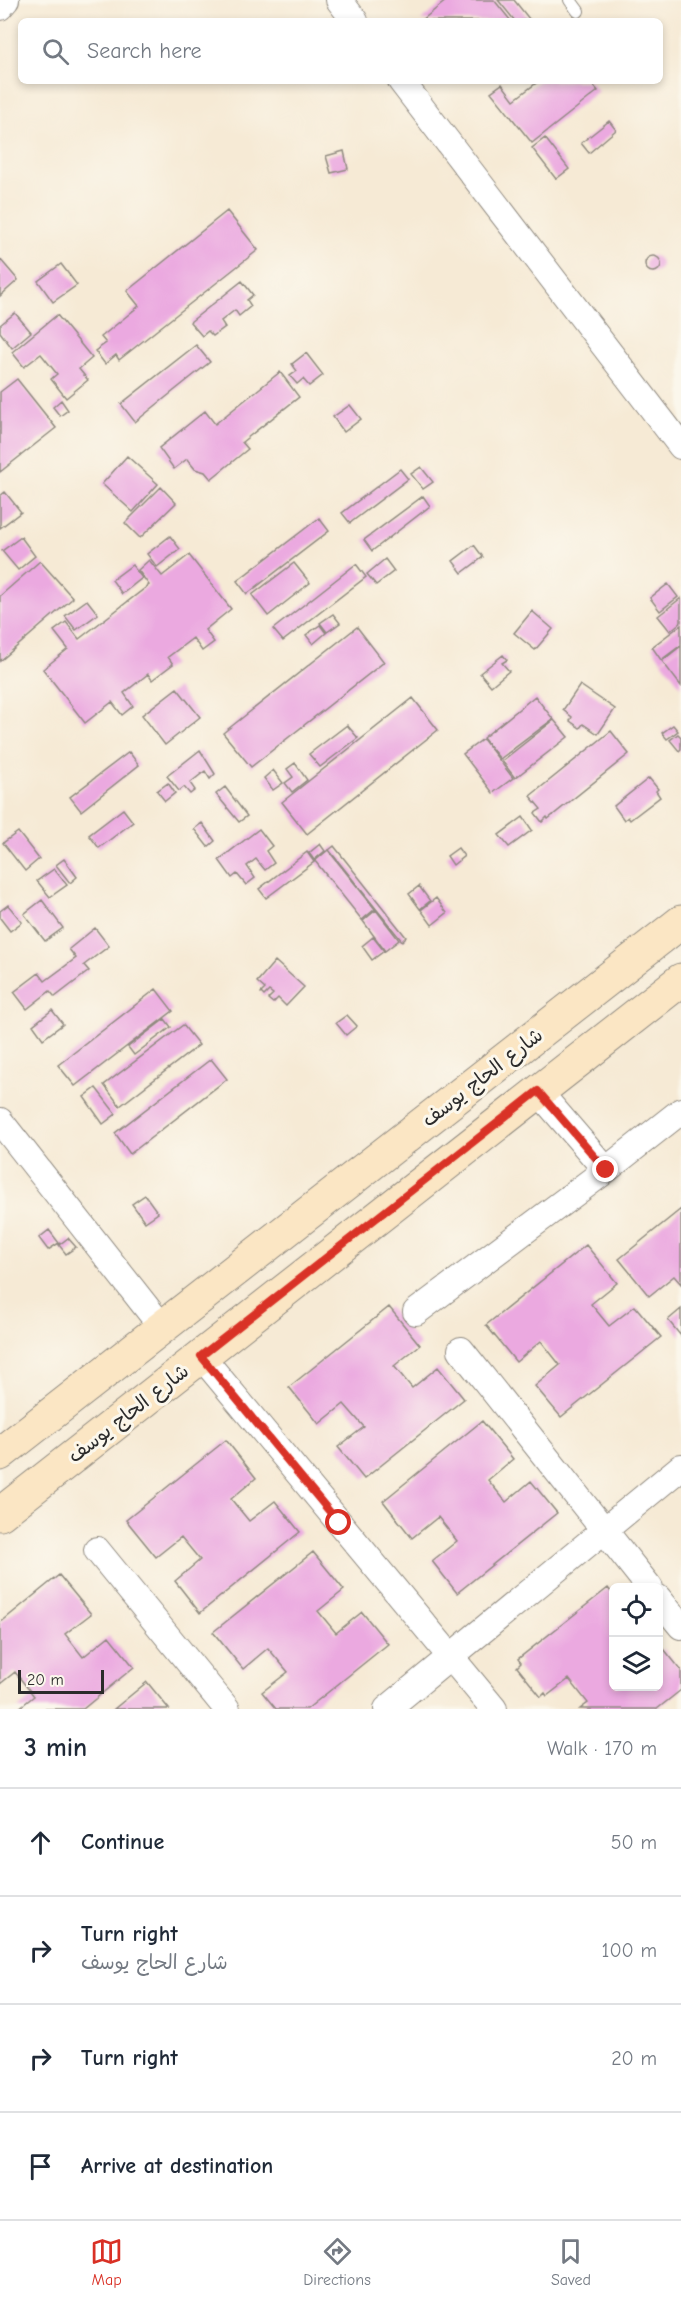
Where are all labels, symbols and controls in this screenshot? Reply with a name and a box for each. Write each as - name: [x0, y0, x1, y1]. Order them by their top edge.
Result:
- search box: [18, 18, 663, 84]
- icon: search: [39, 35, 72, 68]
- text: Search here: [87, 38, 202, 64]
- street label: شارع الحاج يوسف: [417, 1023, 548, 1133]
- route end: [592, 1156, 618, 1182]
- street label: شارع الحاج يوسف: [63, 1359, 194, 1469]
- route start: [325, 1509, 351, 1535]
- map controls: [609, 1583, 663, 1691]
- button: locate: [609, 1583, 663, 1637]
- button: layers: [609, 1637, 663, 1691]
- scale bar: [18, 1667, 104, 1694]
- text: 20 m: [27, 1671, 64, 1689]
- text: 3 min: [24, 1733, 87, 1763]
- text: Walk · 170 m: [547, 1737, 657, 1760]
- icon: ahead: [24, 1826, 57, 1859]
- text: Continue: [81, 1829, 164, 1855]
- text: 50 m: [611, 1831, 657, 1854]
- text: Turn right: [81, 1921, 178, 1947]
- icon: right: [24, 1934, 57, 1967]
- text: 100 m: [602, 1939, 657, 1962]
- text: شارع الحاج يوسف: [81, 1951, 228, 1974]
- icon: right: [24, 2042, 57, 2075]
- text: Turn right: [81, 2045, 178, 2071]
- text: 20 m: [611, 2047, 657, 2070]
- icon: arrive: [24, 2150, 57, 2183]
- text: Arrive at destination: [81, 2153, 273, 2179]
- tab: Map: [90, 2235, 123, 2289]
- tab: Directions: [303, 2235, 371, 2289]
- tab: Saved: [551, 2235, 591, 2289]

